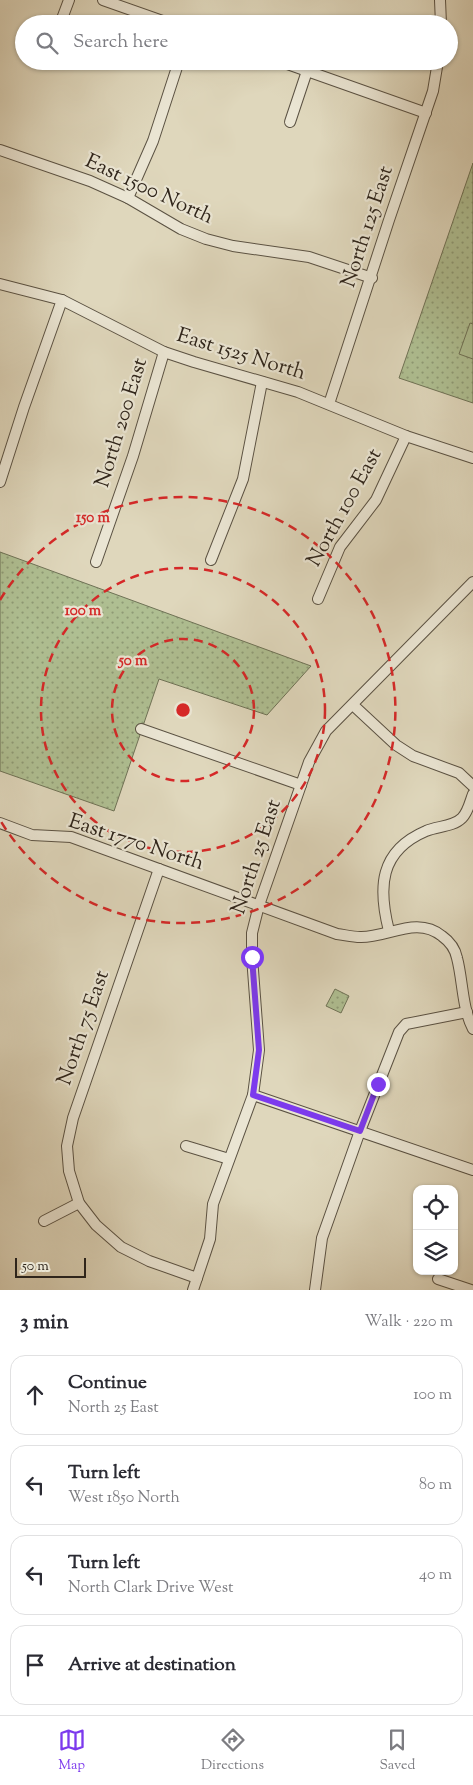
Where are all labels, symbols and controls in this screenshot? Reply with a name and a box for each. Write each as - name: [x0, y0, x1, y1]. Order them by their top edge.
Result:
- search box: [15, 15, 458, 70]
- icon: search: [33, 29, 61, 57]
- text: Search here: [73, 29, 168, 56]
- street label: East 1500 North: [80, 147, 218, 233]
- street label: North 125 East: [334, 162, 402, 292]
- street label: East 1525 North: [173, 321, 309, 389]
- street label: North 200 East: [88, 354, 156, 492]
- street label: North 100 East: [300, 443, 390, 573]
- text: 150 m: [76, 508, 110, 529]
- text: 100 m: [65, 601, 102, 622]
- text: 50 m: [118, 651, 148, 672]
- centre of rings: [174, 701, 192, 719]
- street label: North 25 East: [224, 796, 290, 918]
- street label: East 1770 North: [64, 807, 208, 879]
- route start: [241, 946, 264, 969]
- street label: North 75 East: [50, 966, 118, 1090]
- route end: [367, 1073, 390, 1096]
- map controls: [413, 1185, 458, 1275]
- button: locate: [413, 1185, 458, 1230]
- button: layers: [413, 1230, 458, 1275]
- scale bar: [15, 1255, 86, 1278]
- text: 50 m: [22, 1257, 49, 1277]
- text: 3 min: [20, 1308, 69, 1338]
- text: Walk · 220 m: [365, 1311, 453, 1334]
- text: Continue: [68, 1370, 147, 1397]
- icon: ahead: [21, 1381, 49, 1409]
- text: 100 m: [413, 1384, 452, 1407]
- text: North 25 East: [68, 1397, 159, 1420]
- text: Turn left: [68, 1460, 140, 1487]
- icon: left: [21, 1471, 49, 1499]
- text: 80 m: [419, 1474, 452, 1497]
- text: West 1850 North: [68, 1487, 180, 1510]
- text: Turn left: [68, 1550, 140, 1577]
- icon: left: [21, 1561, 49, 1589]
- text: 40 m: [419, 1564, 452, 1587]
- text: North Clark Drive West: [68, 1577, 233, 1600]
- icon: arrive: [21, 1651, 49, 1679]
- text: Arrive at destination: [68, 1652, 236, 1679]
- tab: Map: [58, 1726, 86, 1776]
- tab: Directions: [201, 1726, 264, 1776]
- tab: Saved: [379, 1726, 415, 1776]

